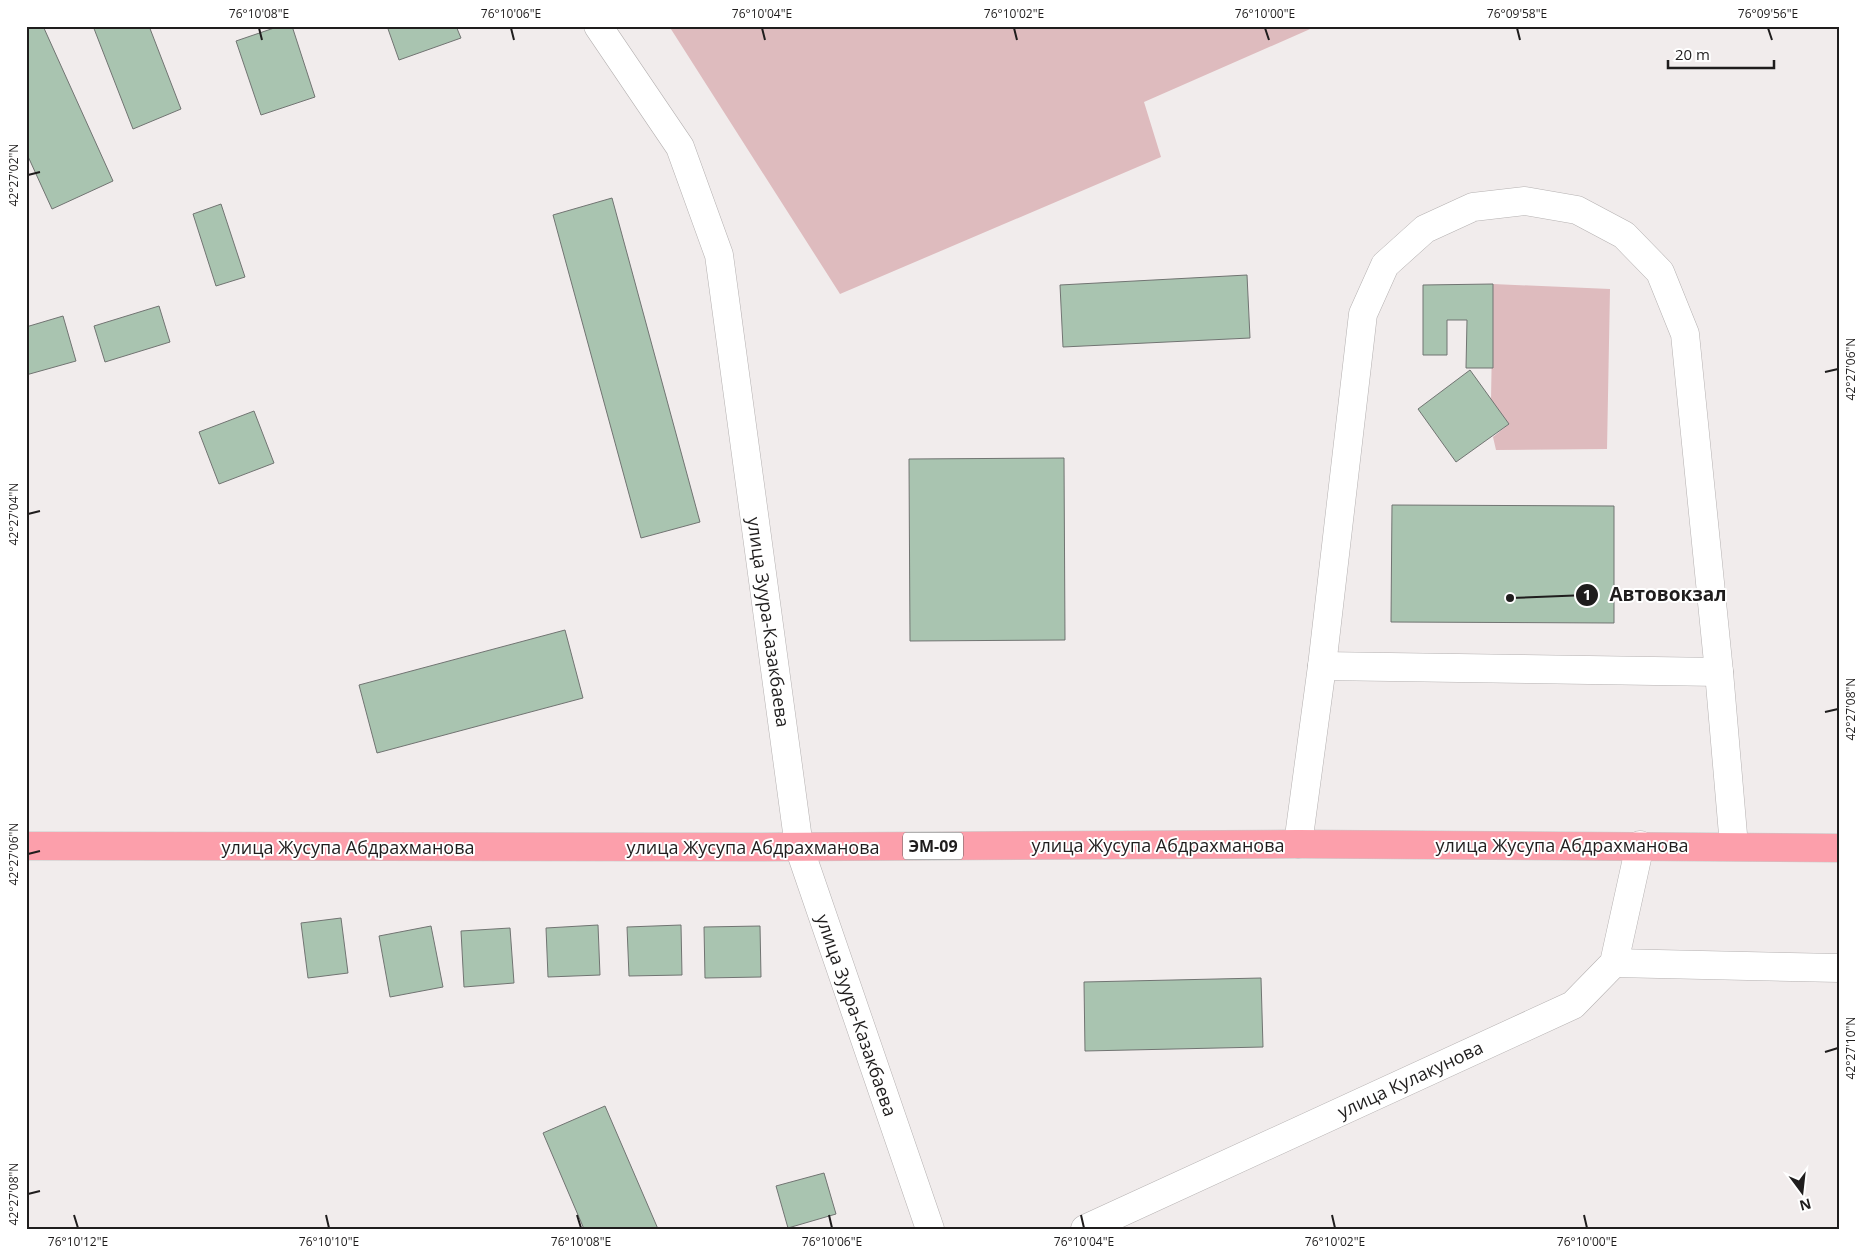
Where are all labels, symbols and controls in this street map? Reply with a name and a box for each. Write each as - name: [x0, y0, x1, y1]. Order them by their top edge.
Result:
- text: 76°10'08"E: [229, 5, 289, 22]
- text: 76°10'06"E: [481, 5, 541, 22]
- text: 76°10'04"E: [732, 5, 792, 22]
- text: 76°10'02"E: [984, 5, 1044, 22]
- text: 76°10'00"E: [1235, 5, 1295, 22]
- text: 76°09'58"E: [1487, 5, 1547, 22]
- text: 76°09'56"E: [1738, 5, 1798, 22]
- scale bar: [1668, 38, 1774, 70]
- text: 20 m: [1675, 44, 1710, 64]
- text: 42°27'02"N: [5, 144, 22, 206]
- text: 42°27'06"N: [1842, 338, 1859, 400]
- text: 42°27'04"N: [5, 483, 22, 545]
- street label: улица Зуура-Казакбаева: [742, 515, 796, 729]
- callout: Автовокзал: [1575, 578, 1737, 612]
- text: Автовокзал: [1609, 581, 1727, 607]
- text: 1: [1583, 584, 1591, 604]
- text: 42°27'08"N: [1842, 678, 1859, 740]
- text: 42°27'06"N: [5, 823, 22, 885]
- road number: ЭМ-09: [903, 832, 963, 859]
- street label: улица Жусупа Абдрахманова: [1032, 833, 1284, 857]
- street label: улица Жусупа Абдрахманова: [1436, 833, 1688, 857]
- street label: улица Жусупа Абдрахманова: [222, 835, 474, 859]
- street label: улица Жусупа Абдрахманова: [627, 835, 879, 859]
- street label: улица Зуура-Казакбаева: [811, 911, 903, 1119]
- text: 42°27'10"N: [1842, 1017, 1859, 1079]
- street label: улица Кулакунова: [1333, 1035, 1487, 1123]
- text: 42°27'08"N: [5, 1163, 22, 1225]
- north arrow: [1778, 1168, 1828, 1218]
- text: N: [1798, 1194, 1813, 1216]
- text: 76°10'12"E: [48, 1233, 108, 1250]
- text: 76°10'10"E: [299, 1233, 359, 1250]
- text: 76°10'08"E: [551, 1233, 611, 1250]
- text: 76°10'06"E: [802, 1233, 862, 1250]
- text: 76°10'04"E: [1054, 1233, 1114, 1250]
- text: 76°10'02"E: [1305, 1233, 1365, 1250]
- text: 76°10'00"E: [1557, 1233, 1617, 1250]

